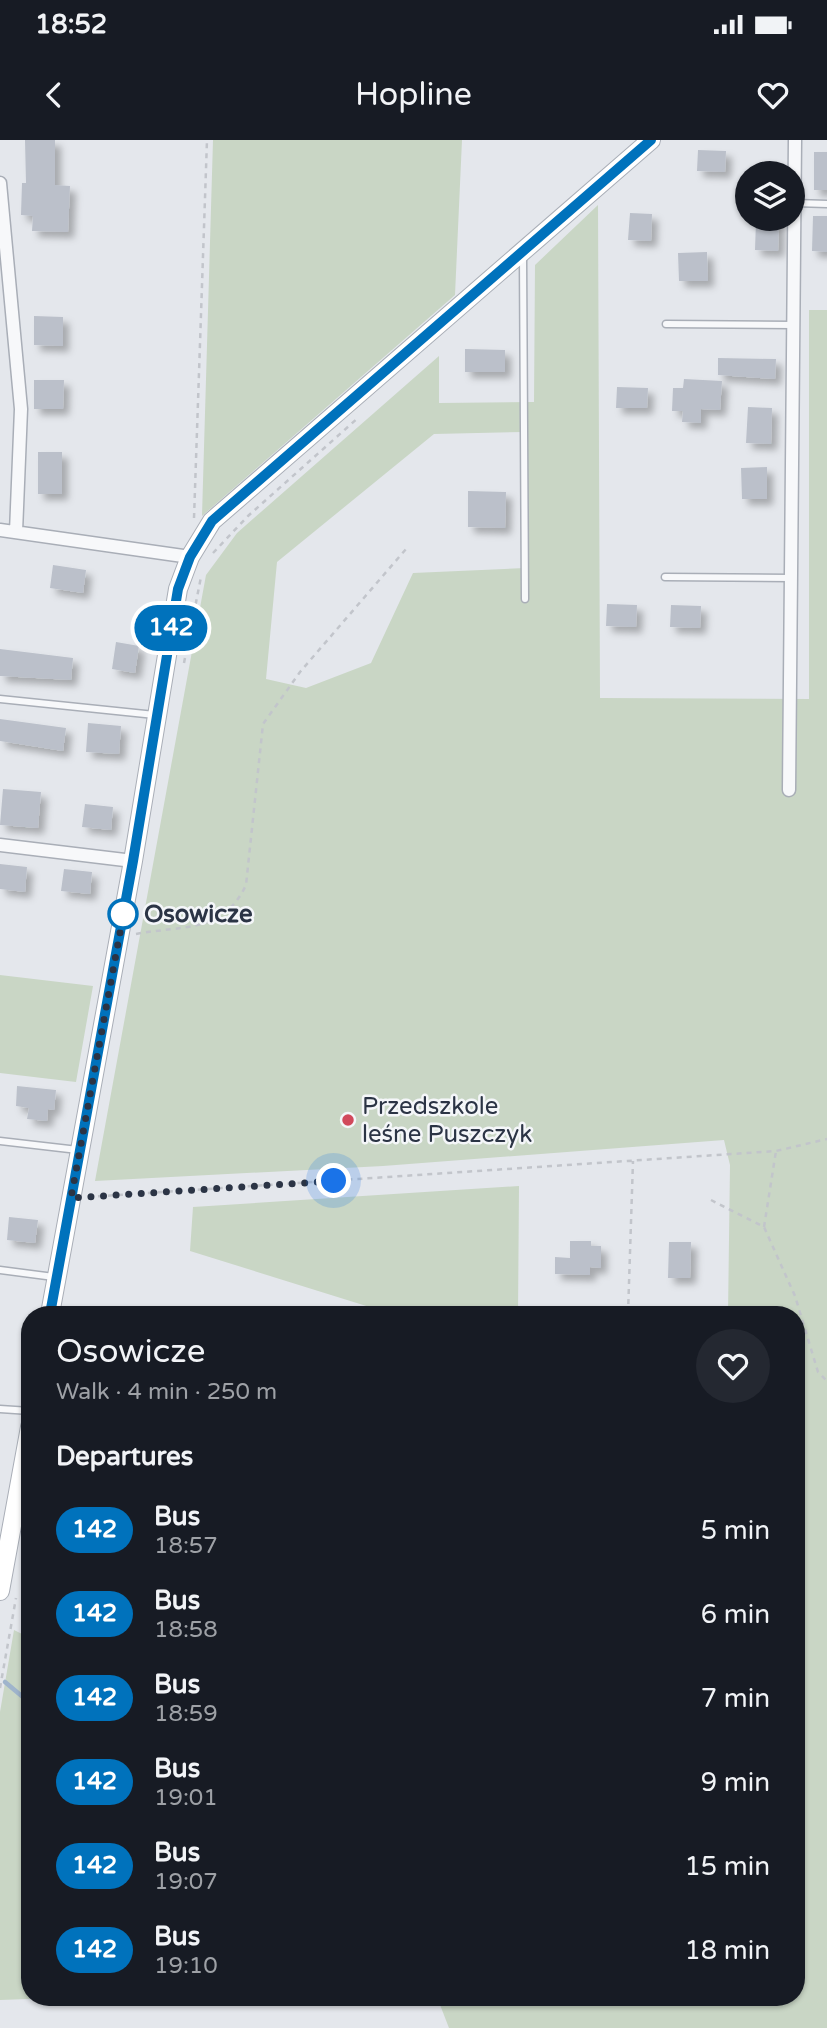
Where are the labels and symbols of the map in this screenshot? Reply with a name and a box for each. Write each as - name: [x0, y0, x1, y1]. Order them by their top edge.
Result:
- line badge: 142: [131, 605, 211, 651]
- marker: Osowicze: [108, 899, 138, 929]
- place label: Osowicze: [144, 900, 253, 929]
- place label: Przedszkole leśne Puszczyk: [362, 1092, 532, 1149]
- marker: Przedszkole leśne Puszczyk: [340, 1112, 356, 1128]
- your location: [316, 1163, 351, 1198]

